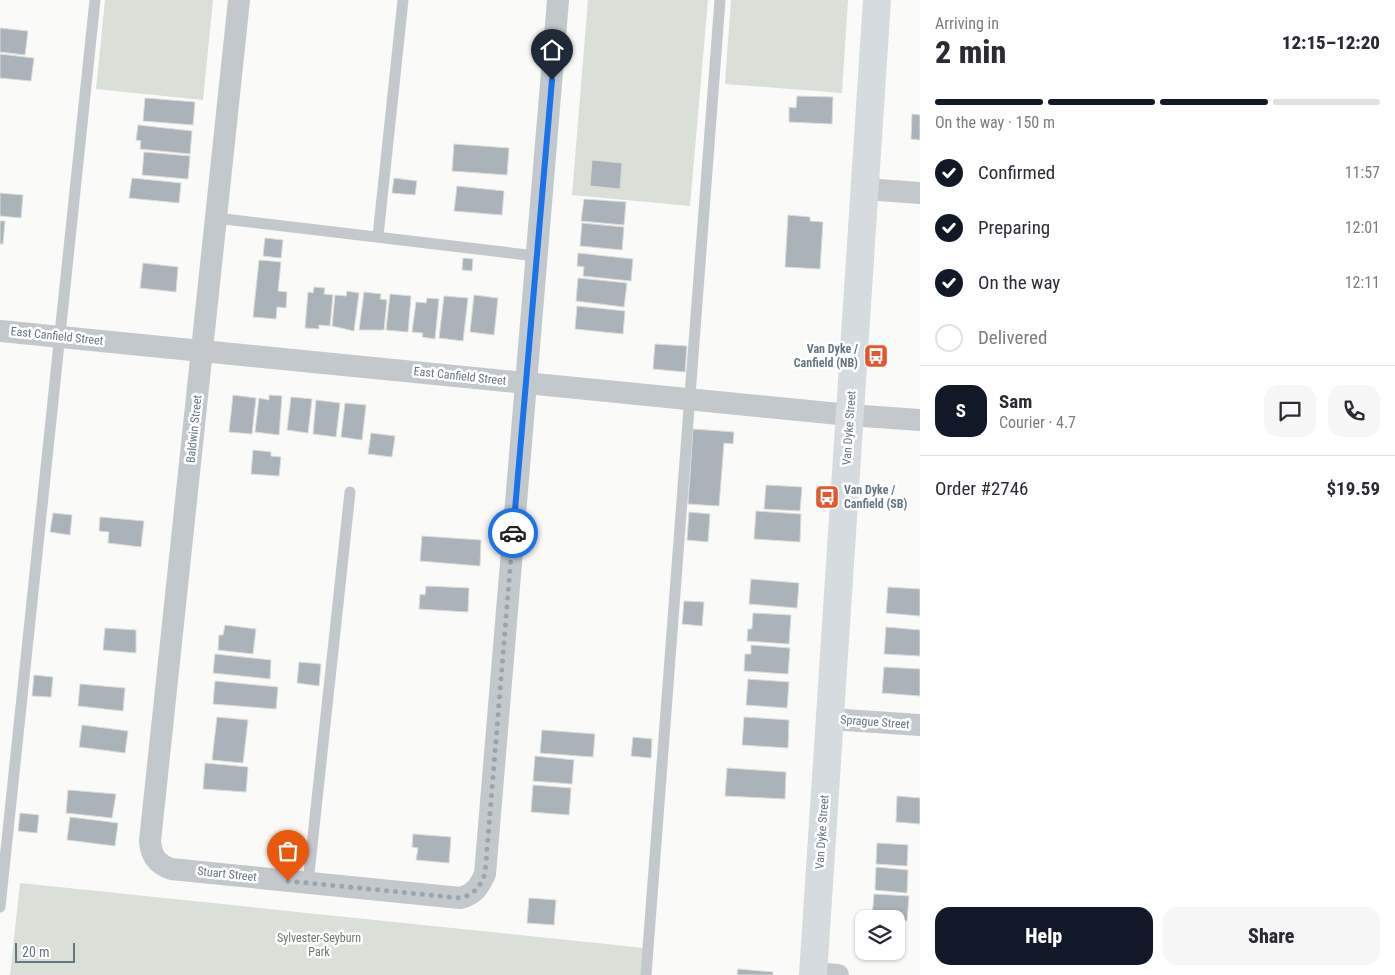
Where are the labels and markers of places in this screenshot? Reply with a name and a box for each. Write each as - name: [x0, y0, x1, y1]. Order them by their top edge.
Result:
- pin: [531, 29, 573, 80]
- place label: Van Dyke / Canfield (NB): [794, 342, 858, 370]
- bus stop icon: Van Dyke / Canfield (NB): [863, 343, 889, 369]
- place label: Van Dyke / Canfield (SB): [844, 483, 908, 511]
- bus stop icon: Van Dyke / Canfield (SB): [814, 484, 840, 510]
- pin: [267, 830, 309, 881]

